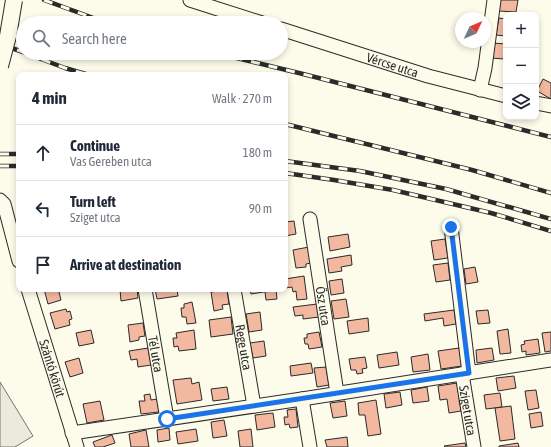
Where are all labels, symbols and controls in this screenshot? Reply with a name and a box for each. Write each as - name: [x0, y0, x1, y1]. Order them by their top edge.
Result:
- north arrow: [455, 12, 491, 48]
- map controls: [503, 12, 539, 120]
- button: +: [503, 12, 539, 48]
- search box: [16, 16, 288, 60]
- icon: search: [30, 27, 52, 49]
- text: Search here: [62, 30, 127, 47]
- button: −: [503, 48, 539, 84]
- street label: Vércse utca: [365, 49, 420, 80]
- button: layers: [503, 84, 539, 120]
- text: 4 min: [32, 88, 67, 108]
- text: Walk · 270 m: [212, 91, 272, 106]
- text: Continue: [70, 137, 120, 154]
- icon: ahead: [32, 142, 54, 164]
- text: 180 m: [243, 145, 272, 160]
- text: Vas Gereben utca: [70, 154, 152, 169]
- text: Turn left: [70, 193, 116, 210]
- icon: left: [32, 198, 54, 220]
- text: 90 m: [249, 201, 272, 216]
- text: Sziget utca: [70, 210, 121, 225]
- route end: [442, 218, 460, 236]
- icon: arrive: [32, 254, 54, 276]
- text: Arrive at destination: [70, 256, 181, 273]
- street label: Ősz utca: [313, 285, 334, 327]
- street label: Rege utca: [233, 323, 255, 371]
- street label: Tél utca: [146, 335, 166, 373]
- street label: Szántó körút: [37, 338, 69, 399]
- street label: Sziget utca: [456, 384, 480, 437]
- route start: [158, 410, 176, 428]

